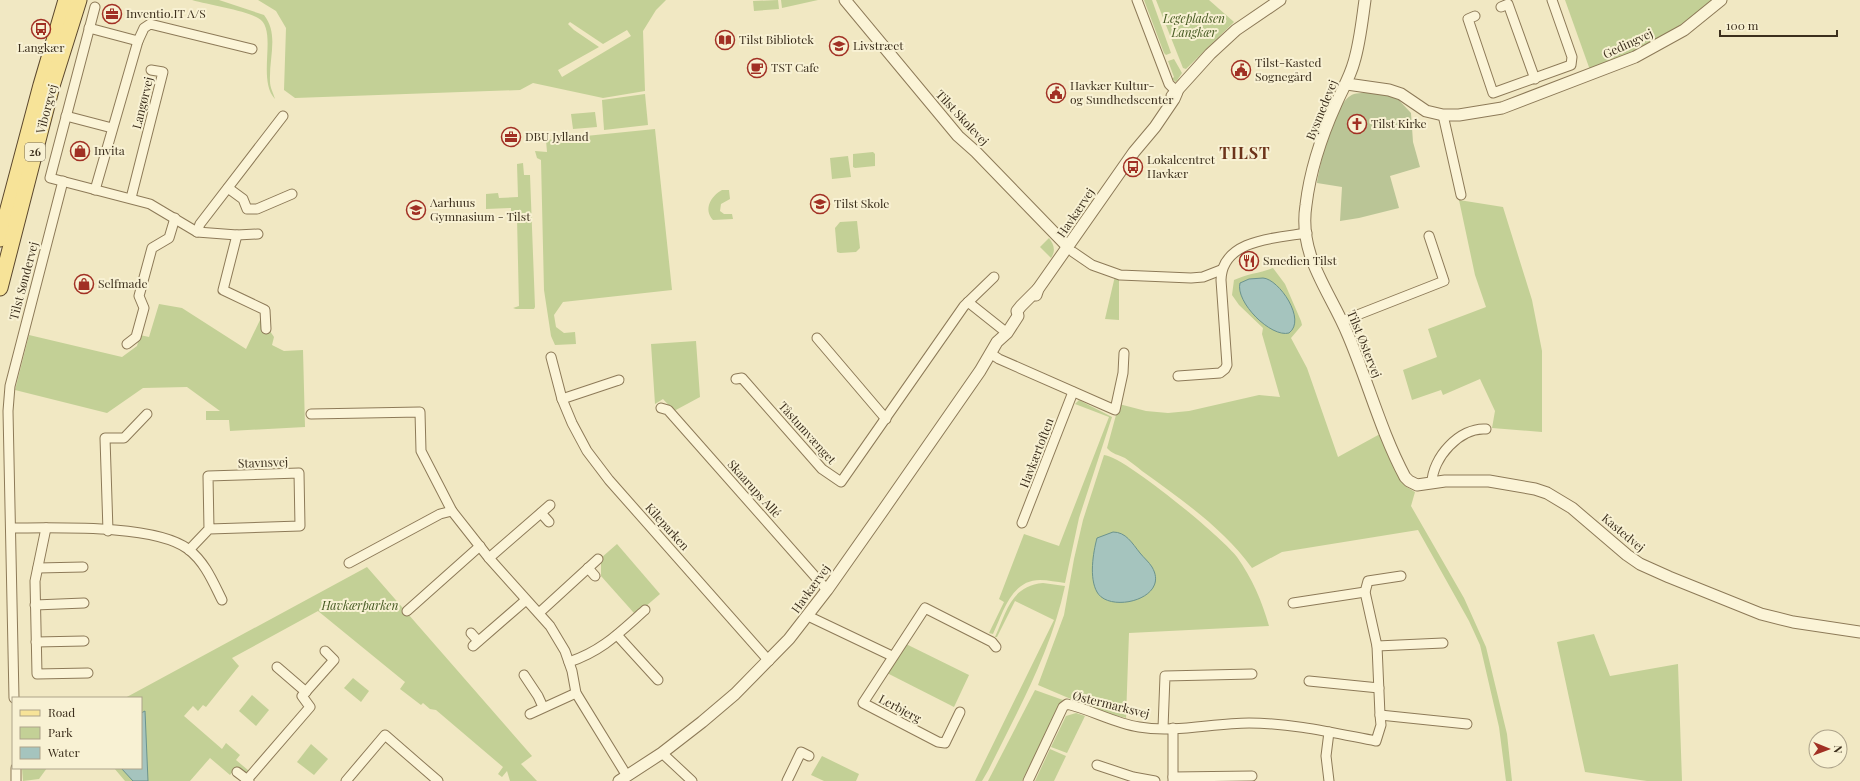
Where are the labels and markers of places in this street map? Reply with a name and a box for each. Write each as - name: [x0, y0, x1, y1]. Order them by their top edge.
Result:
- office icon: Inventio.IT A/S: [101, 3, 123, 25]
- place label: Inventio.IT A/S: [126, 5, 206, 21]
- bus stop icon: Langkær: [30, 18, 52, 40]
- library icon: Tilst Bibliotek: [714, 29, 736, 51]
- place label: Tilst Bibliotek: [739, 31, 814, 47]
- school or university icon: Livstræet: [828, 35, 850, 57]
- place label: Livstræet: [853, 37, 904, 53]
- place label: Langkær: [17, 39, 65, 55]
- place label: Tilst-Kasted Sognegård: [1255, 54, 1322, 84]
- cafe icon: TST Cafe: [746, 57, 768, 79]
- place label: TST Cafe: [771, 59, 819, 75]
- public building icon: Tilst-Kasted Sognegård: [1230, 59, 1252, 81]
- place label: Havkær Kultur- og Sundhedscenter: [1070, 77, 1174, 107]
- public building icon: Havkær Kultur- og Sundhedscenter: [1045, 82, 1067, 104]
- church icon: Tilst Kirke: [1346, 113, 1368, 135]
- place label: Tilst Kirke: [1371, 115, 1427, 131]
- office icon: DBU Jylland: [500, 126, 522, 148]
- place label: DBU Jylland: [525, 128, 589, 144]
- shop icon: Invita: [69, 140, 91, 162]
- place label: Invita: [94, 142, 125, 158]
- place label: Lokalcentret Havkær: [1147, 151, 1216, 181]
- bus stop icon: Lokalcentret Havkær: [1122, 156, 1144, 178]
- school or university icon: Tilst Skole: [809, 193, 831, 215]
- place label: Aarhuus Gymnasium - Tilst: [429, 194, 531, 224]
- place label: Tilst Skole: [834, 195, 889, 211]
- school or university icon: Aarhuus Gymnasium - Tilst: [405, 199, 427, 221]
- restaurant icon: Smedien Tilst: [1238, 250, 1260, 272]
- place label: Smedien Tilst: [1263, 252, 1337, 268]
- shop icon: Selfmade: [73, 273, 95, 295]
- place label: Selfmade: [98, 275, 148, 291]

